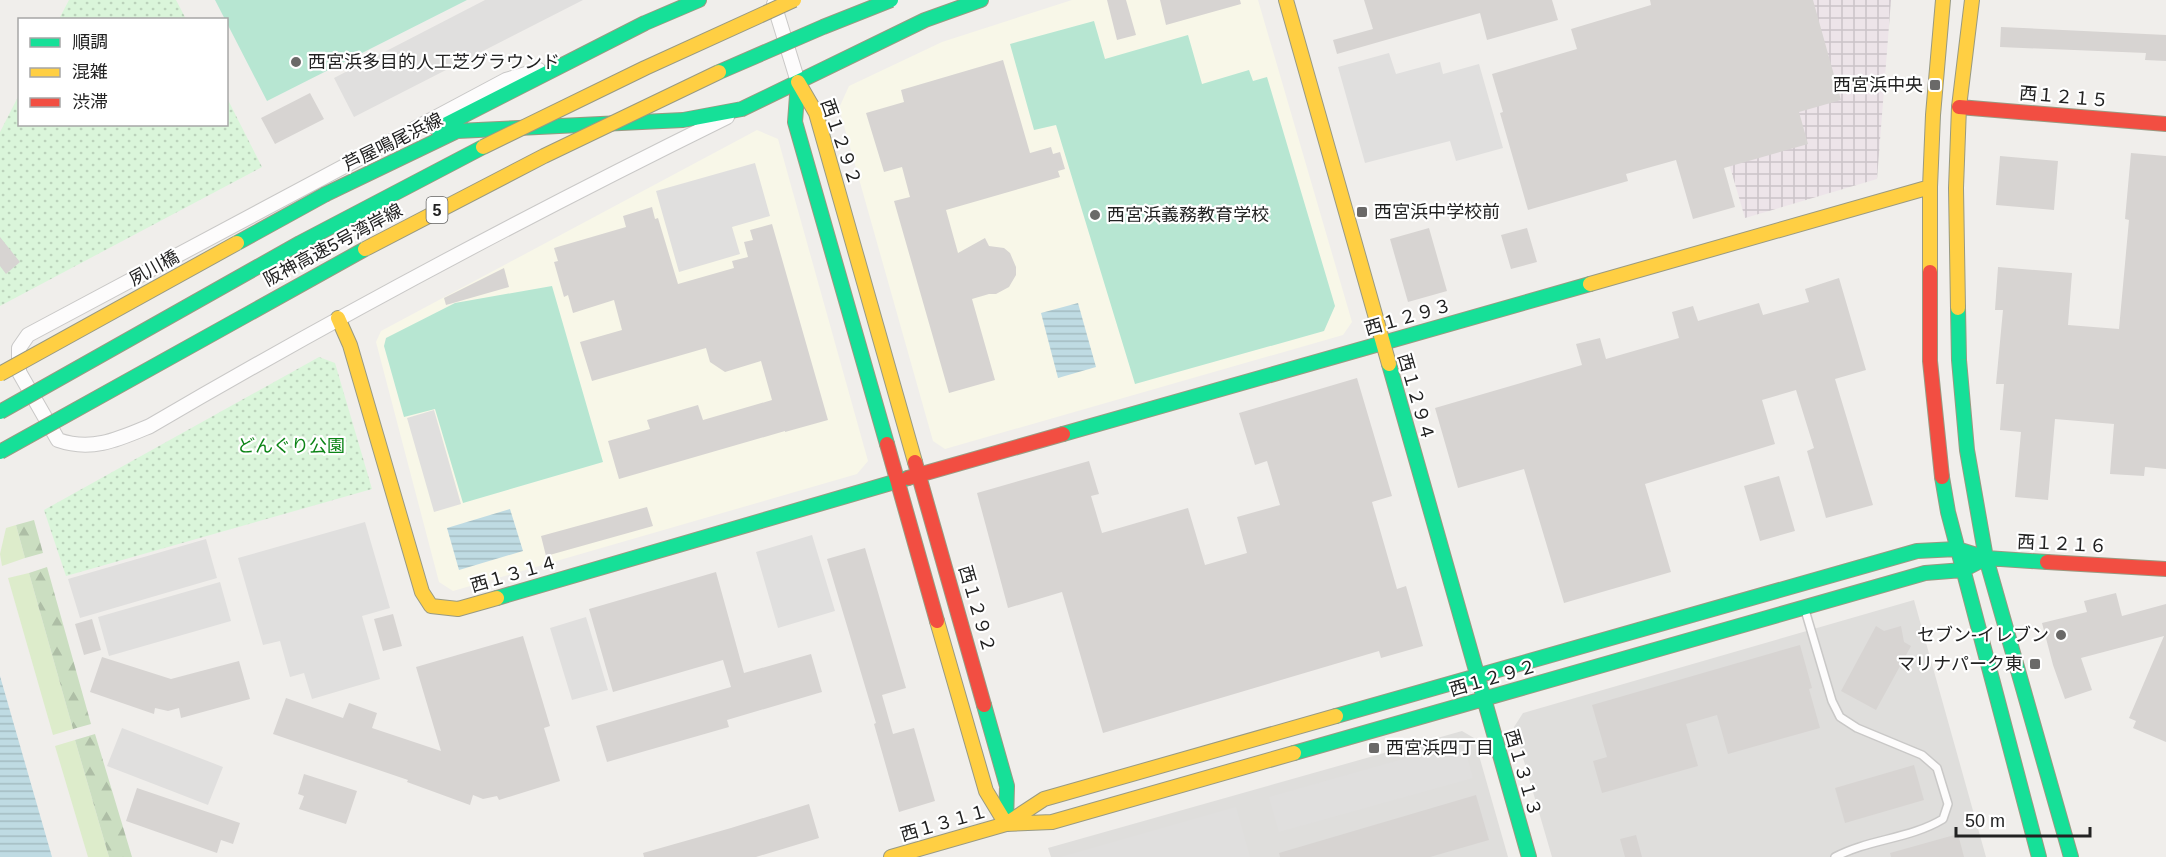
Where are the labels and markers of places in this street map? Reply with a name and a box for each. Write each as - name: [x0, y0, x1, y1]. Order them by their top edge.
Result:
- place label: 西宮浜多目的人工芝グラウンド: [308, 52, 560, 72]
- marker: 西宮浜多目的人工芝グラウンド: [289, 55, 303, 69]
- place label: 西宮浜中央: [1833, 75, 1923, 95]
- marker: 西宮浜中央: [1928, 78, 1942, 92]
- place label: 西宮浜中学校前: [1374, 202, 1500, 222]
- place label: 西宮浜義務教育学校: [1107, 205, 1269, 225]
- marker: 西宮浜中学校前: [1355, 205, 1369, 219]
- marker: 西宮浜義務教育学校: [1088, 208, 1102, 222]
- place label: セブン-イレブン: [1917, 625, 2049, 645]
- marker: セブン-イレブン: [2054, 628, 2068, 642]
- place label: マリナパーク東: [1897, 654, 2023, 674]
- marker: マリナパーク東: [2028, 657, 2042, 671]
- place label: 西宮浜四丁目: [1386, 738, 1494, 758]
- marker: 西宮浜四丁目: [1367, 741, 1381, 755]

